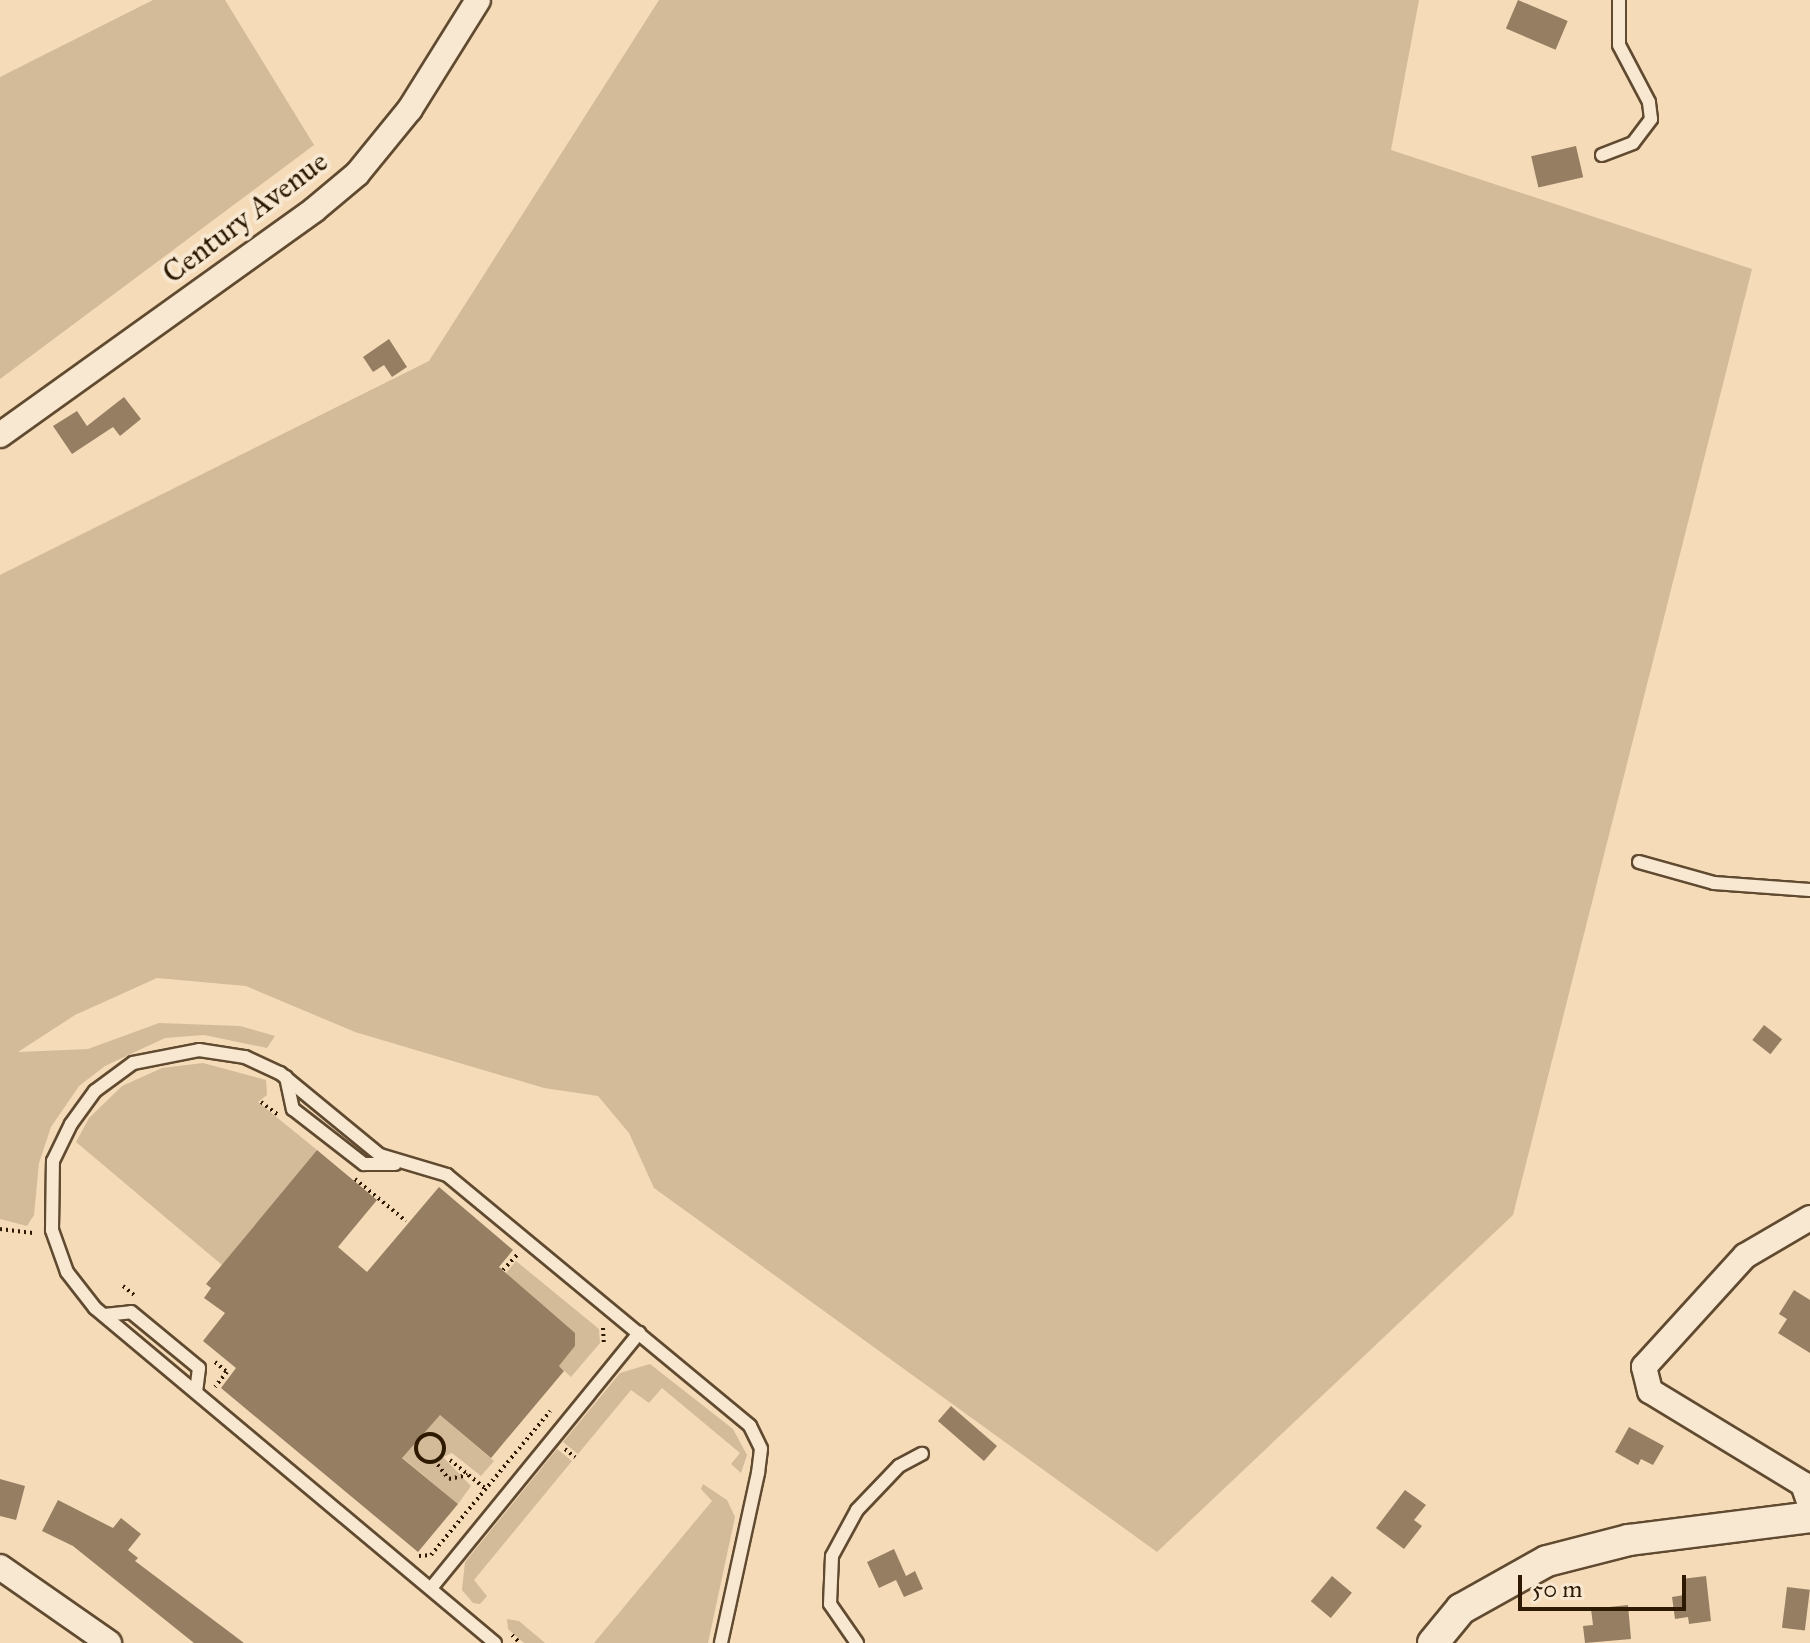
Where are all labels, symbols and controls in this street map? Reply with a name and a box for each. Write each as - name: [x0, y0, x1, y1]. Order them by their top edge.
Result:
- street label: Century Avenue: [155, 143, 335, 291]
- scale bar: [1522, 1559, 1690, 1609]
- text: 50 m: [1532, 1574, 1582, 1604]

